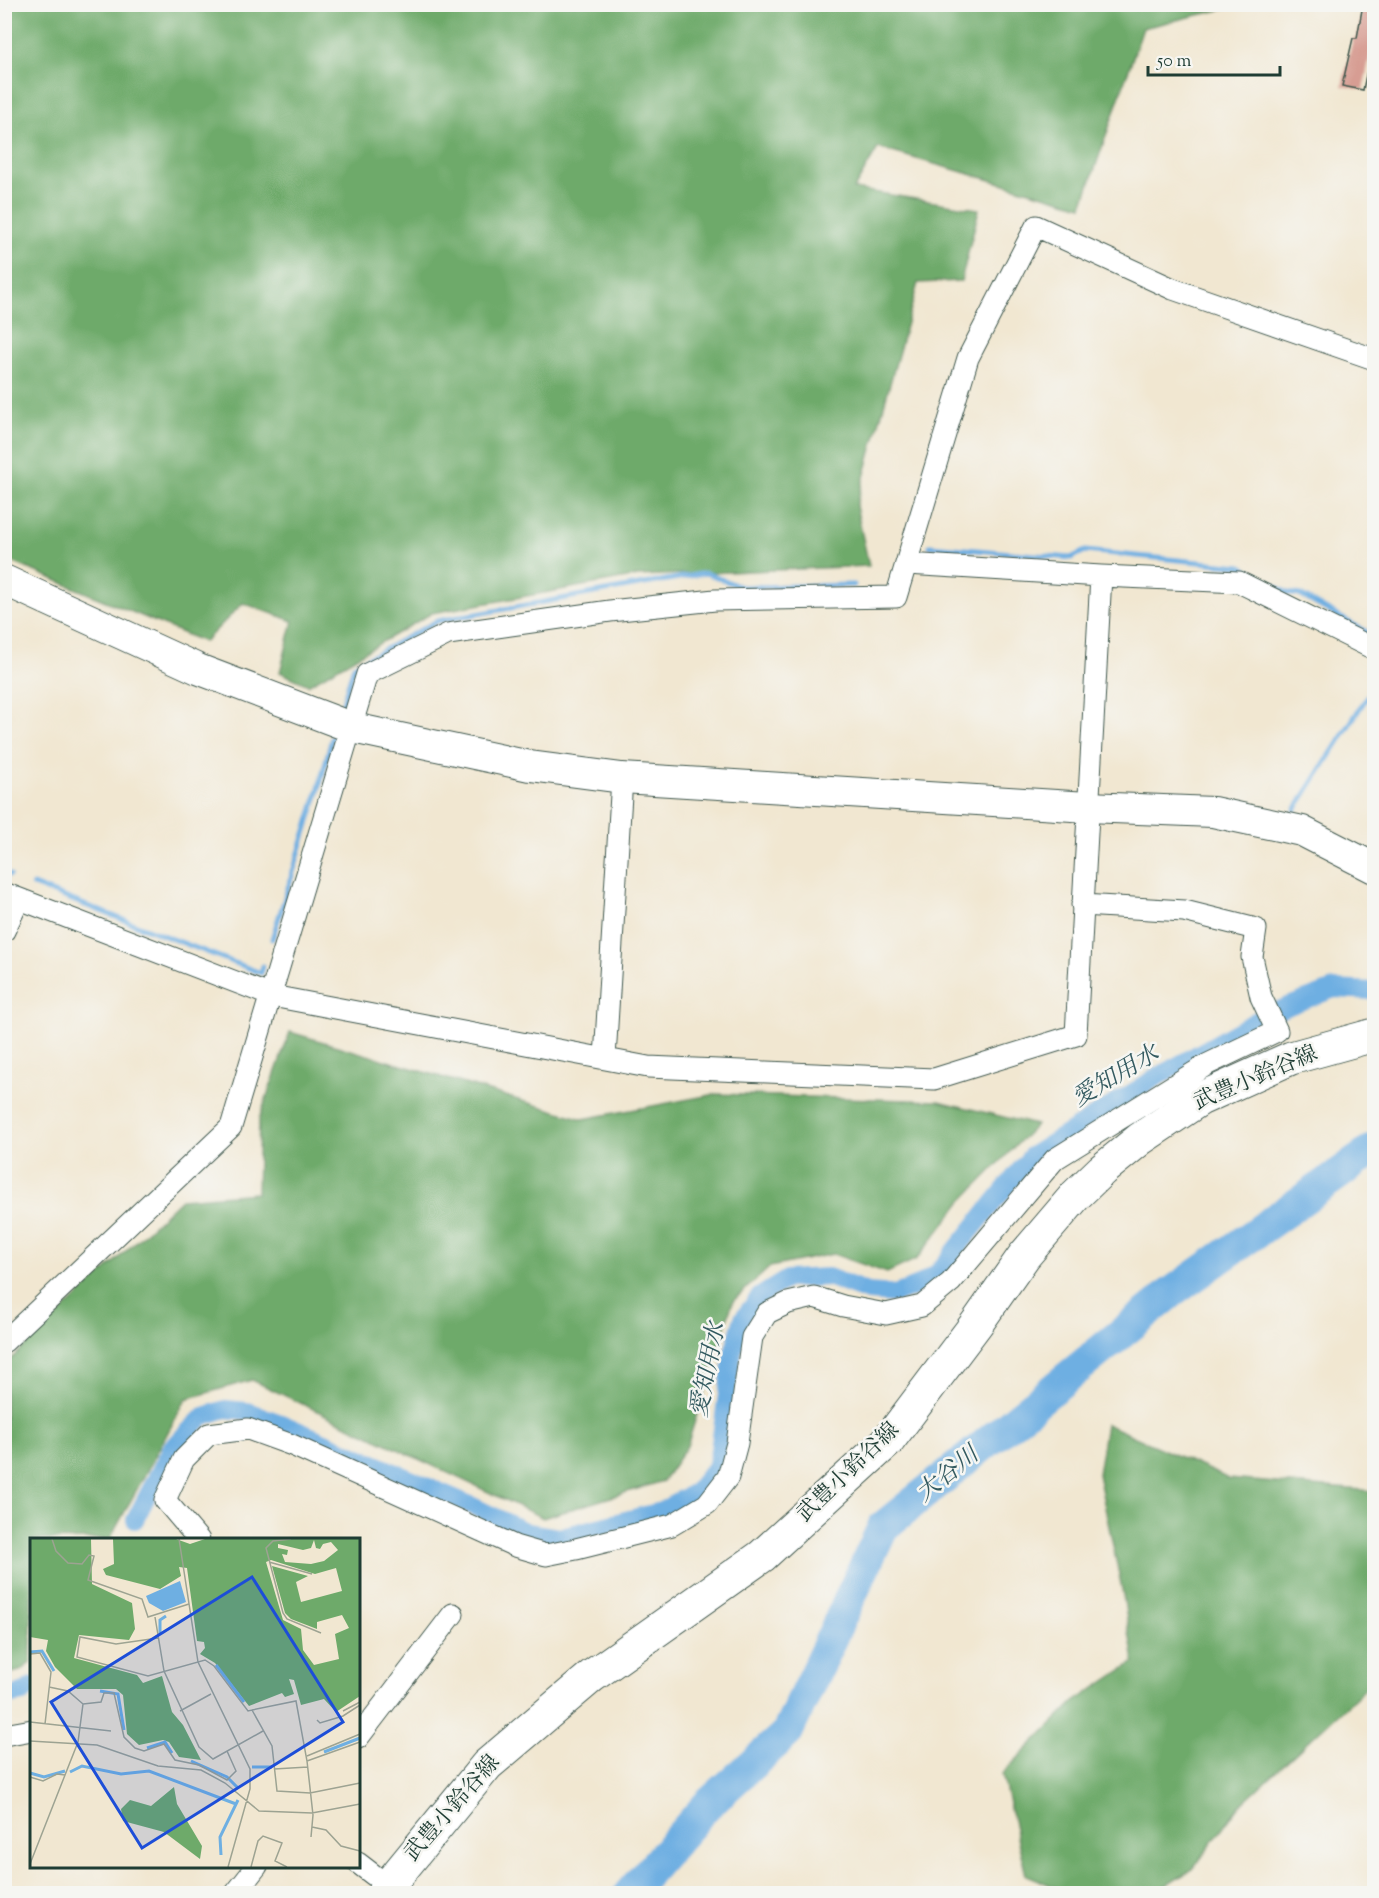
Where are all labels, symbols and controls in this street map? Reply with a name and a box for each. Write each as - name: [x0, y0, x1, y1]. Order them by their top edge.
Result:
- scale bar: [1148, 39, 1280, 77]
- text: 50 m: [1156, 49, 1192, 75]
- water label: 愛知用水: [1066, 1037, 1168, 1116]
- street label: 武豊小鈴谷線: [1189, 1038, 1323, 1120]
- water label: 愛知用水: [683, 1318, 735, 1420]
- street label: 武豊小鈴谷線: [790, 1416, 908, 1530]
- water label: 大谷川: [909, 1437, 989, 1511]
- inset map: [30, 1538, 360, 1868]
- street label: 武豊小鈴谷線: [398, 1749, 508, 1869]

